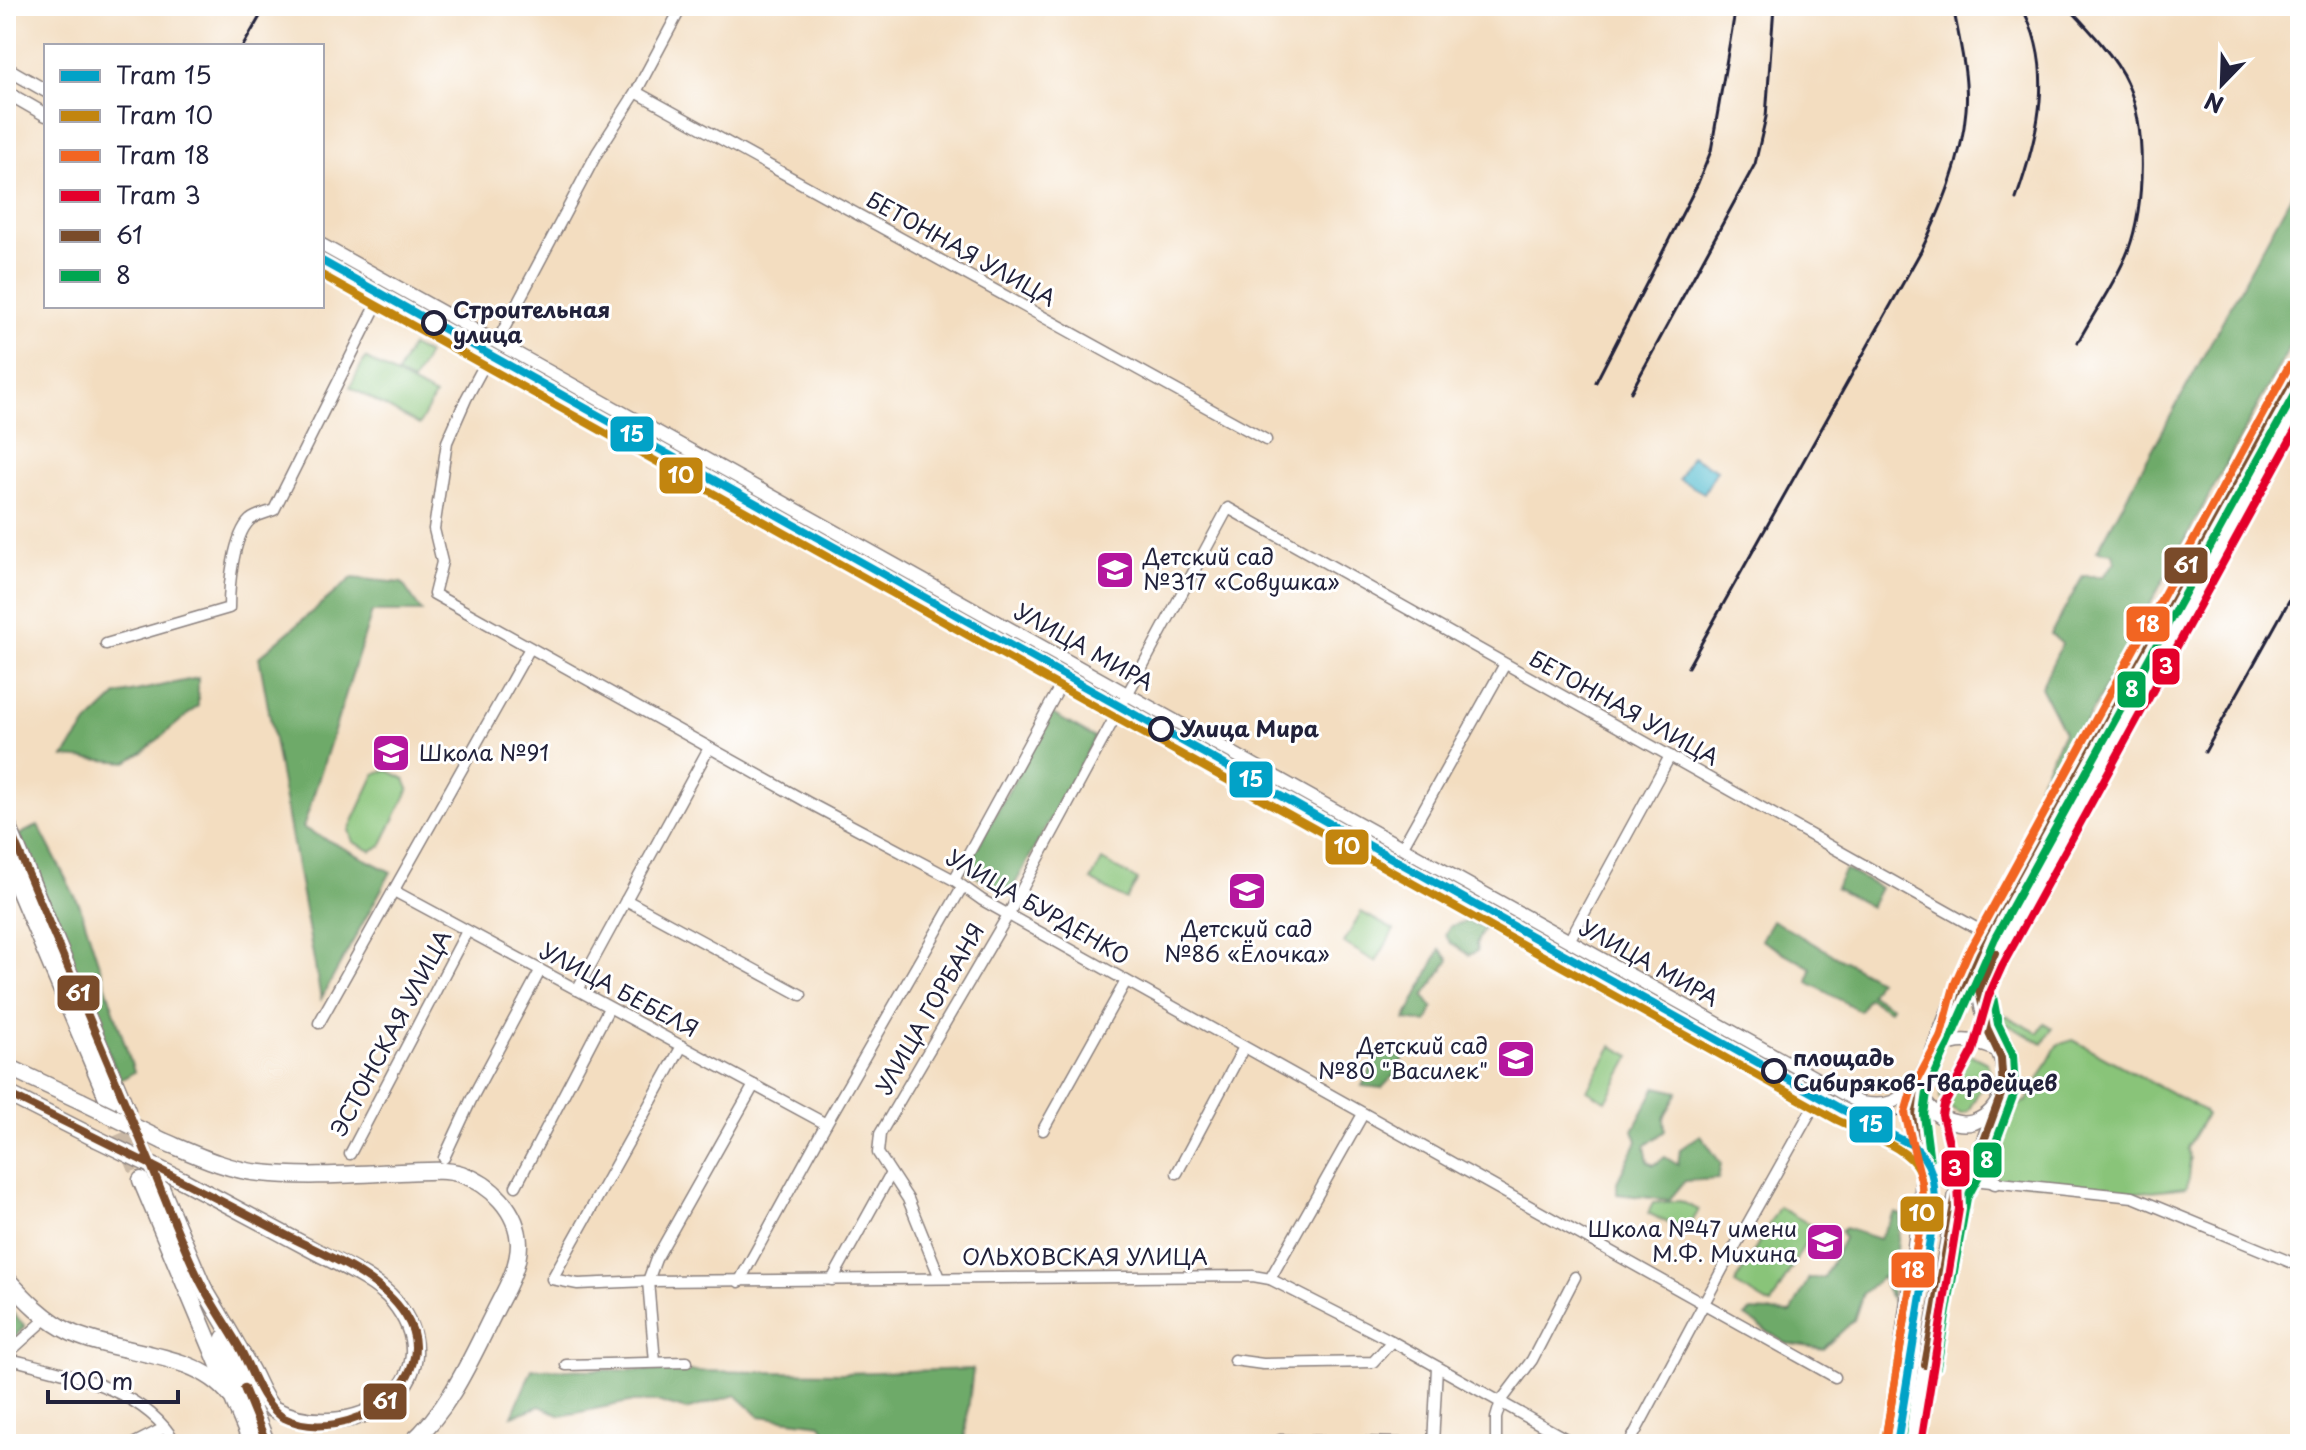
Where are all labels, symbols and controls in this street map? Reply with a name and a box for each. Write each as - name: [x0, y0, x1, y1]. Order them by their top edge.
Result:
- legend: [44, 44, 324, 308]
- north arrow: [2182, 44, 2262, 124]
- text: Tram 15: [116, 56, 212, 92]
- text: N: [2199, 85, 2228, 122]
- text: Tram 10: [116, 96, 213, 132]
- text: Tram 18: [116, 136, 210, 172]
- text: Tram 3: [116, 176, 201, 212]
- street label: БЕТОННАЯ УЛИЦА: [861, 182, 1063, 314]
- text: 61: [116, 216, 143, 252]
- text: 8: [116, 256, 131, 292]
- place label: Строительная улица: [453, 292, 610, 350]
- marker: Строительная улица: [422, 311, 446, 335]
- line badge: 15: [609, 415, 655, 453]
- text: 15: [620, 416, 644, 449]
- line badge: 10: [658, 456, 704, 495]
- text: 10: [668, 457, 694, 490]
- place label: Детский сад №317 «Совушка»: [1142, 539, 1340, 597]
- line badge: 61: [2163, 546, 2209, 585]
- text: 61: [2173, 547, 2199, 580]
- school or university icon: Детский сад №317 «Совушка»: [1094, 549, 1136, 591]
- street label: УЛИЦА МИРА: [1009, 594, 1161, 698]
- line badge: 18: [2125, 605, 2171, 643]
- text: 18: [2136, 606, 2160, 639]
- street label: БЕТОННАЯ УЛИЦА: [1524, 641, 1726, 773]
- line badge: 3: [2151, 647, 2181, 686]
- text: 3: [2159, 648, 2173, 681]
- line badge: 8: [2116, 670, 2147, 709]
- text: 8: [2125, 671, 2139, 704]
- place label: Улица Мира: [1179, 711, 1320, 744]
- marker: Улица Мира: [1149, 717, 1173, 741]
- school or university icon: Школа №91: [370, 732, 412, 774]
- place label: Школа №91: [419, 735, 549, 768]
- line badge: 15: [1228, 760, 1274, 799]
- text: 15: [1239, 761, 1263, 794]
- line badge: 10: [1324, 828, 1370, 866]
- text: 10: [1334, 828, 1360, 861]
- street label: УЛИЦА БУРДЕНКО: [941, 840, 1137, 972]
- school or university icon: Детский сад №86 «Ёлочка»: [1226, 870, 1268, 912]
- street label: УЛИЦА МИРА: [1574, 910, 1726, 1014]
- place label: Детский сад №86 «Ёлочка»: [1164, 911, 1330, 969]
- street label: УЛИЦА ГОРБАНЯ: [866, 916, 991, 1100]
- street label: ЭСТОНСКАЯ УЛИЦА: [321, 923, 458, 1142]
- street label: УЛИЦА БЕБЕЛЯ: [535, 933, 705, 1044]
- line badge: 61: [56, 974, 101, 1012]
- text: 61: [65, 975, 91, 1008]
- place label: Детский сад №80 "Василек": [1318, 1028, 1488, 1086]
- school or university icon: Детский сад №80 "Василек": [1495, 1038, 1537, 1080]
- place label: площадь Сибиряков-Гвардейцев: [1793, 1040, 2058, 1098]
- marker: площадь Сибиряков-Гвардейцев: [1762, 1059, 1786, 1083]
- line badge: 15: [1848, 1105, 1894, 1144]
- text: 15: [1859, 1106, 1883, 1139]
- line badge: 8: [1972, 1141, 2003, 1179]
- text: 8: [1980, 1142, 1994, 1175]
- line badge: 3: [1940, 1149, 1971, 1188]
- text: 3: [1948, 1150, 1962, 1183]
- line badge: 10: [1899, 1195, 1945, 1233]
- text: 10: [1909, 1195, 1935, 1228]
- place label: Школа №47 имени М.Ф. Михина: [1588, 1211, 1797, 1269]
- school or university icon: Школа №47 имени М.Ф. Михина: [1804, 1221, 1846, 1263]
- street label: ОЛЬХОВСКАЯ УЛИЦА: [962, 1239, 1208, 1272]
- line badge: 18: [1890, 1251, 1936, 1289]
- text: 18: [1901, 1252, 1925, 1285]
- scale bar: [48, 1354, 178, 1404]
- text: 100 m: [60, 1362, 133, 1398]
- line badge: 61: [362, 1382, 408, 1421]
- text: 61: [372, 1383, 398, 1416]

